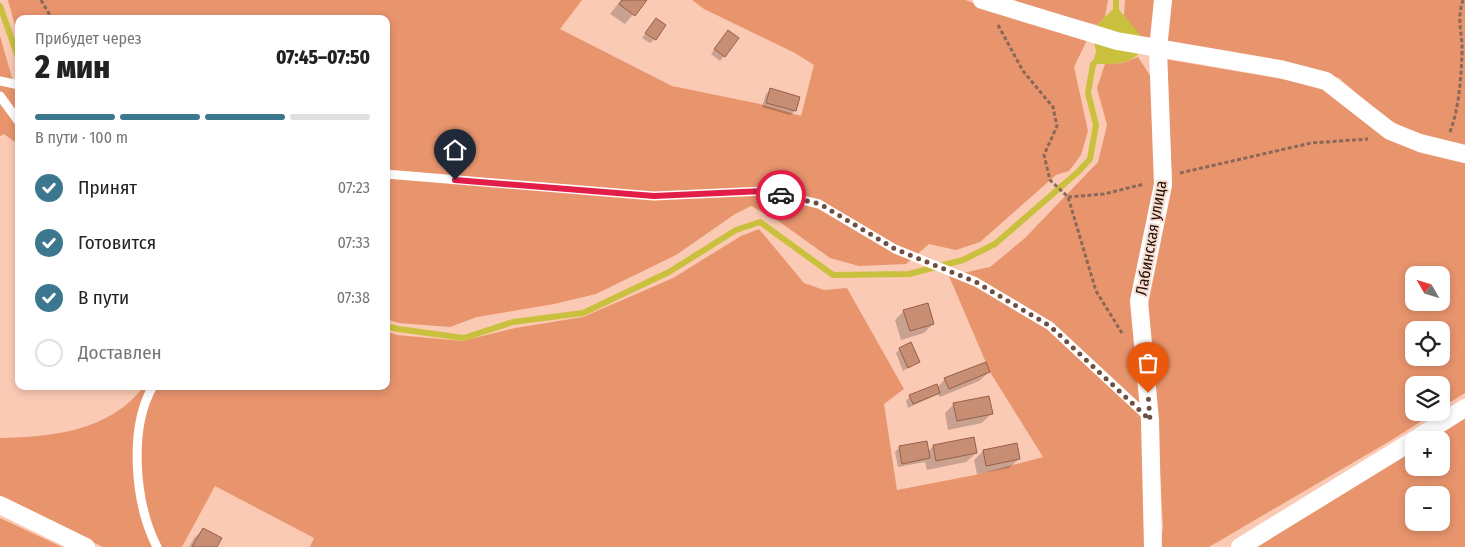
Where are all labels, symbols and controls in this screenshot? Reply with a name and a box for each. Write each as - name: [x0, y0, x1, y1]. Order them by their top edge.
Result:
- text: Прибудет через: [35, 29, 142, 48]
- text: 07:45–07:50: [276, 46, 370, 69]
- text: 2 мин: [35, 48, 110, 86]
- text: В пути · 100 m: [35, 128, 128, 147]
- pin: [434, 129, 476, 180]
- icon: home: [441, 136, 469, 164]
- courier: [756, 170, 806, 220]
- icon: check: [35, 174, 63, 202]
- text: Принят: [78, 176, 137, 199]
- text: 07:23: [338, 178, 370, 197]
- street label: Лабинская улица: [1132, 179, 1170, 297]
- icon: car: [767, 181, 795, 209]
- icon: check: [35, 229, 63, 257]
- text: Готовится: [78, 231, 156, 254]
- text: 07:33: [338, 233, 370, 252]
- north arrow: [1405, 266, 1450, 311]
- map controls: [1405, 266, 1450, 531]
- icon: check: [35, 284, 63, 312]
- text: В пути: [78, 286, 129, 309]
- text: 07:38: [337, 288, 370, 307]
- button: locate: [1405, 321, 1450, 366]
- text: Доставлен: [78, 341, 162, 364]
- pin: [1127, 342, 1169, 393]
- icon: bag: [1134, 349, 1162, 377]
- button: layers: [1405, 376, 1450, 421]
- button: +: [1405, 431, 1450, 476]
- button: −: [1405, 486, 1450, 531]

